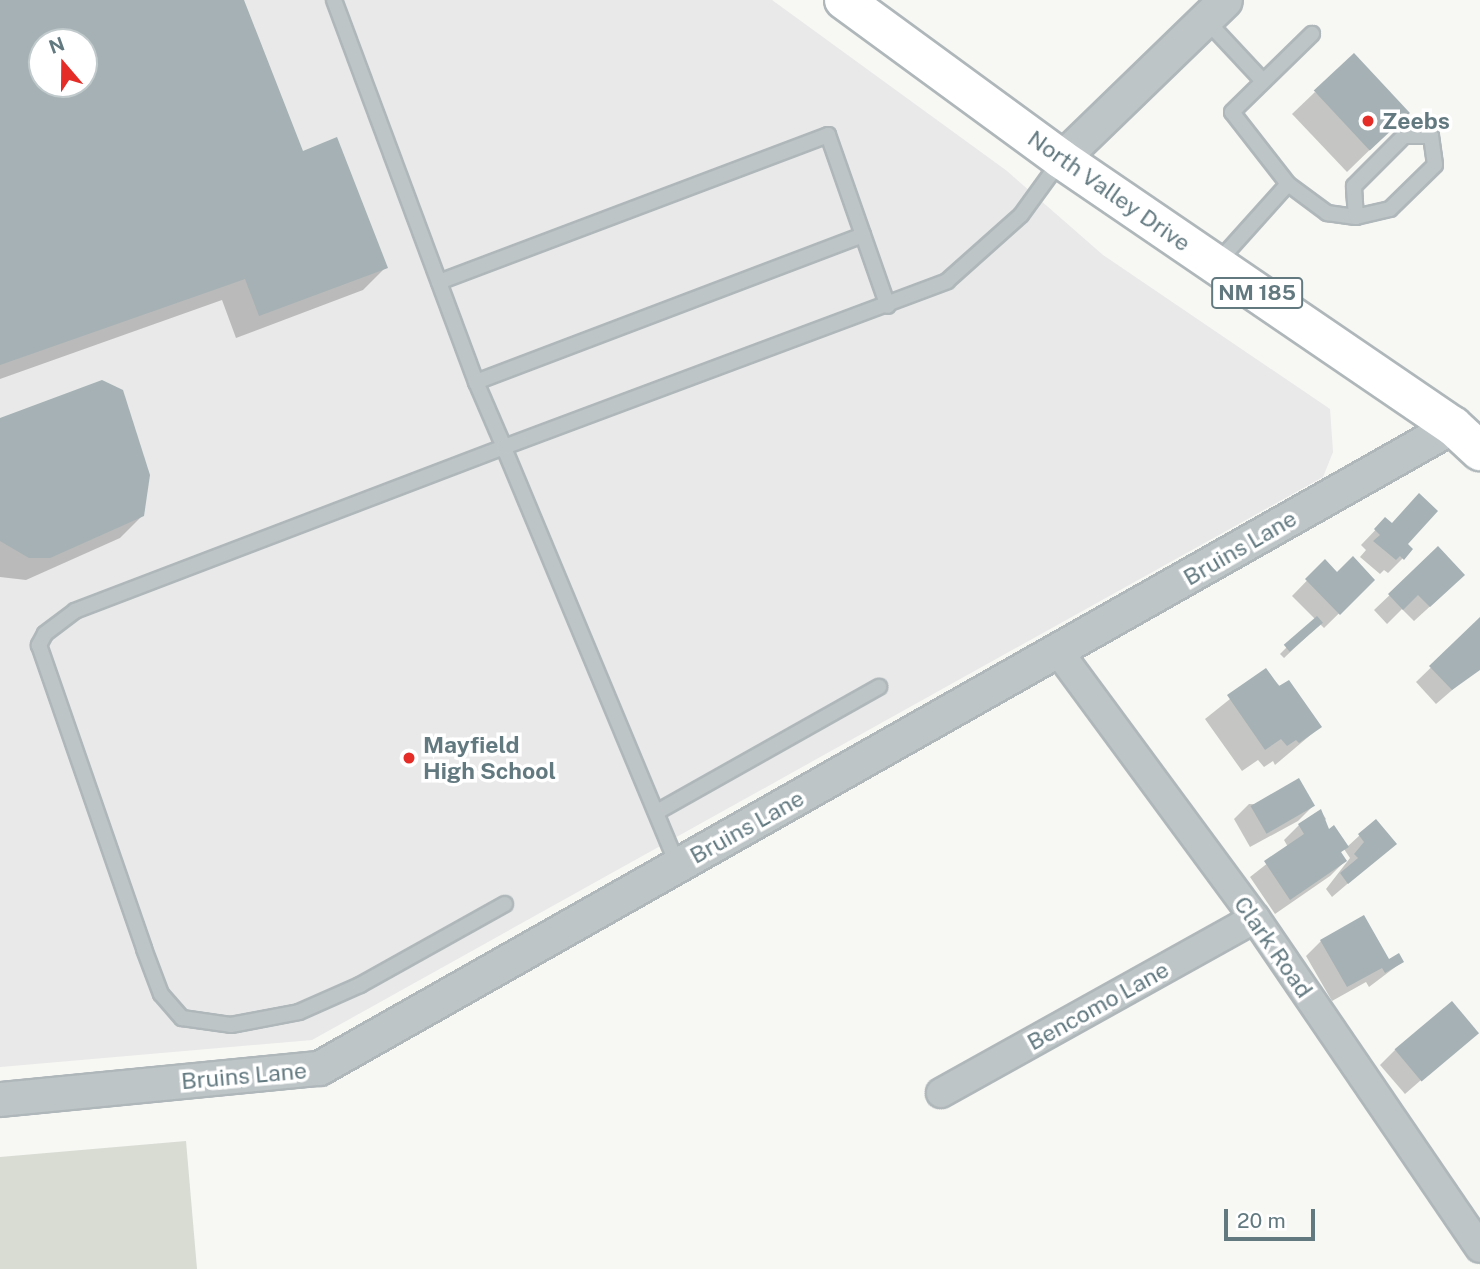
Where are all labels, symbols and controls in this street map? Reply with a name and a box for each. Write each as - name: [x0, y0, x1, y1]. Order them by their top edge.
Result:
- north arrow: [28, 28, 98, 98]
- text: N: [46, 32, 67, 58]
- place label: Zeebs: [1382, 107, 1450, 135]
- marker: Zeebs: [1360, 113, 1376, 129]
- street label: North Valley Drive: [1022, 124, 1196, 258]
- road number: NM 185: [1210, 276, 1304, 310]
- street label: Bruins Lane: [1179, 505, 1301, 591]
- place label: Mayfield High School: [423, 731, 556, 785]
- marker: Mayfield High School: [401, 750, 417, 766]
- street label: Bruins Lane: [685, 784, 809, 870]
- street label: Clark Road: [1228, 891, 1318, 1003]
- street label: Bencomo Lane: [1022, 956, 1174, 1056]
- street label: Bruins Lane: [180, 1057, 308, 1095]
- scale bar: [1228, 1196, 1319, 1240]
- text: 20 m: [1237, 1208, 1286, 1233]

